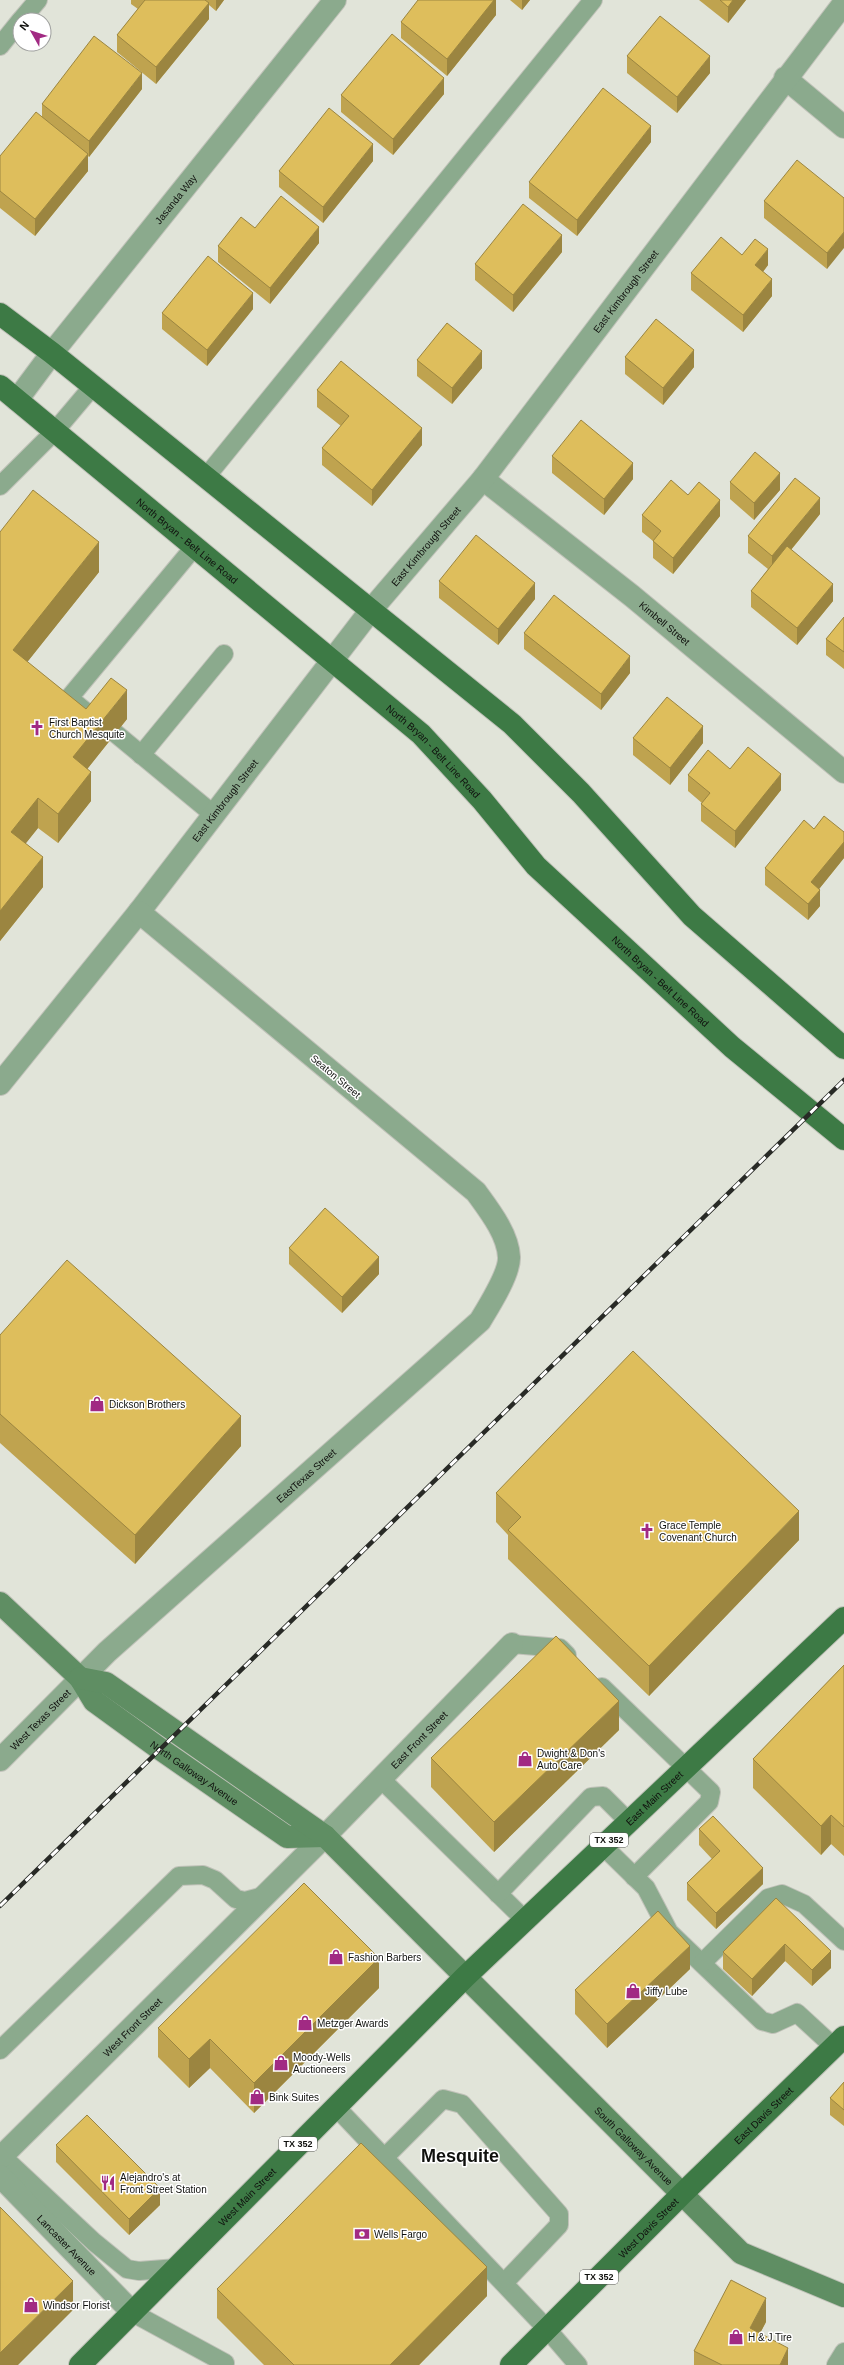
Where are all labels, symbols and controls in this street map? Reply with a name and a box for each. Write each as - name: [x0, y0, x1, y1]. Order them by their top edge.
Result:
- north arrow: [12, 12, 52, 52]
- text: N: [17, 19, 31, 33]
- street label: Jasanda Way: [153, 172, 199, 226]
- street label: East Kimbrough Street: [591, 248, 661, 335]
- street label: North Bryan - Belt Line Road: [134, 496, 240, 586]
- street label: East Kimbrough Street: [389, 504, 463, 588]
- street label: Kimbell Street: [637, 599, 692, 648]
- street label: North Bryan - Belt Line Road: [384, 703, 482, 800]
- place label: First Baptist Church Mesquite: [49, 717, 125, 740]
- church icon: First Baptist Church Mesquite: [28, 719, 46, 737]
- street label: East Kimbrough Street: [190, 757, 260, 844]
- street label: North Bryan - Belt Line Road: [610, 934, 711, 1029]
- street label: Seaton Street: [309, 1053, 363, 1100]
- shop icon: Dickson Brothers: [88, 1395, 106, 1413]
- place label: Dickson Brothers: [109, 1399, 185, 1410]
- street label: EastTexas Street: [274, 1446, 338, 1505]
- place label: Grace Temple Covenant Church: [659, 1520, 737, 1543]
- church icon: Grace Temple Covenant Church: [638, 1522, 656, 1540]
- street label: West Texas Street: [8, 1687, 73, 1752]
- street label: East Front Street: [389, 1709, 450, 1771]
- street label: North Galloway Avenue: [148, 1739, 240, 1808]
- place label: Dwight & Don's Auto Care: [537, 1748, 605, 1771]
- shop icon: Dwight & Don's Auto Care: [516, 1750, 534, 1768]
- street label: East Main Street: [624, 1769, 685, 1828]
- road number: TX 352: [590, 1833, 628, 1847]
- shop icon: Fashion Barbers: [327, 1948, 345, 1966]
- place label: Fashion Barbers: [348, 1952, 421, 1963]
- shop icon: Jiffy Lube: [624, 1982, 642, 2000]
- place label: Jiffy Lube: [645, 1986, 688, 1997]
- street label: West Front Street: [101, 1996, 164, 2059]
- shop icon: Metzger Awards: [296, 2014, 314, 2032]
- place label: Metzger Awards: [317, 2018, 389, 2029]
- place label: Moody-Wells Auctioneers: [293, 2052, 351, 2075]
- shop icon: Moody-Wells Auctioneers: [272, 2054, 290, 2072]
- street label: East Davis Street: [732, 2085, 795, 2146]
- shop icon: Bink Suites: [248, 2088, 266, 2106]
- place label: Bink Suites: [269, 2092, 319, 2103]
- street label: South Galloway Avenue: [592, 2105, 675, 2188]
- road number: TX 352: [279, 2137, 317, 2151]
- district label: Mesquite: [421, 2146, 499, 2166]
- street label: West Main Street: [216, 2166, 278, 2228]
- place label: Alejandro's at Front Street Station: [120, 2172, 207, 2195]
- restaurant icon: Alejandro's at Front Street Station: [99, 2174, 117, 2192]
- street label: West Davis Street: [616, 2196, 681, 2260]
- street label: Lancaster Avenue: [35, 2213, 99, 2278]
- bank icon: Wells Fargo: [353, 2225, 371, 2243]
- place label: Wells Fargo: [374, 2229, 428, 2240]
- road number: TX 352: [580, 2270, 618, 2284]
- shop icon: Windsor Florist: [22, 2296, 40, 2314]
- place label: Windsor Florist: [43, 2300, 110, 2311]
- shop icon: H & J Tire: [727, 2328, 745, 2346]
- place label: H & J Tire: [748, 2332, 792, 2343]

